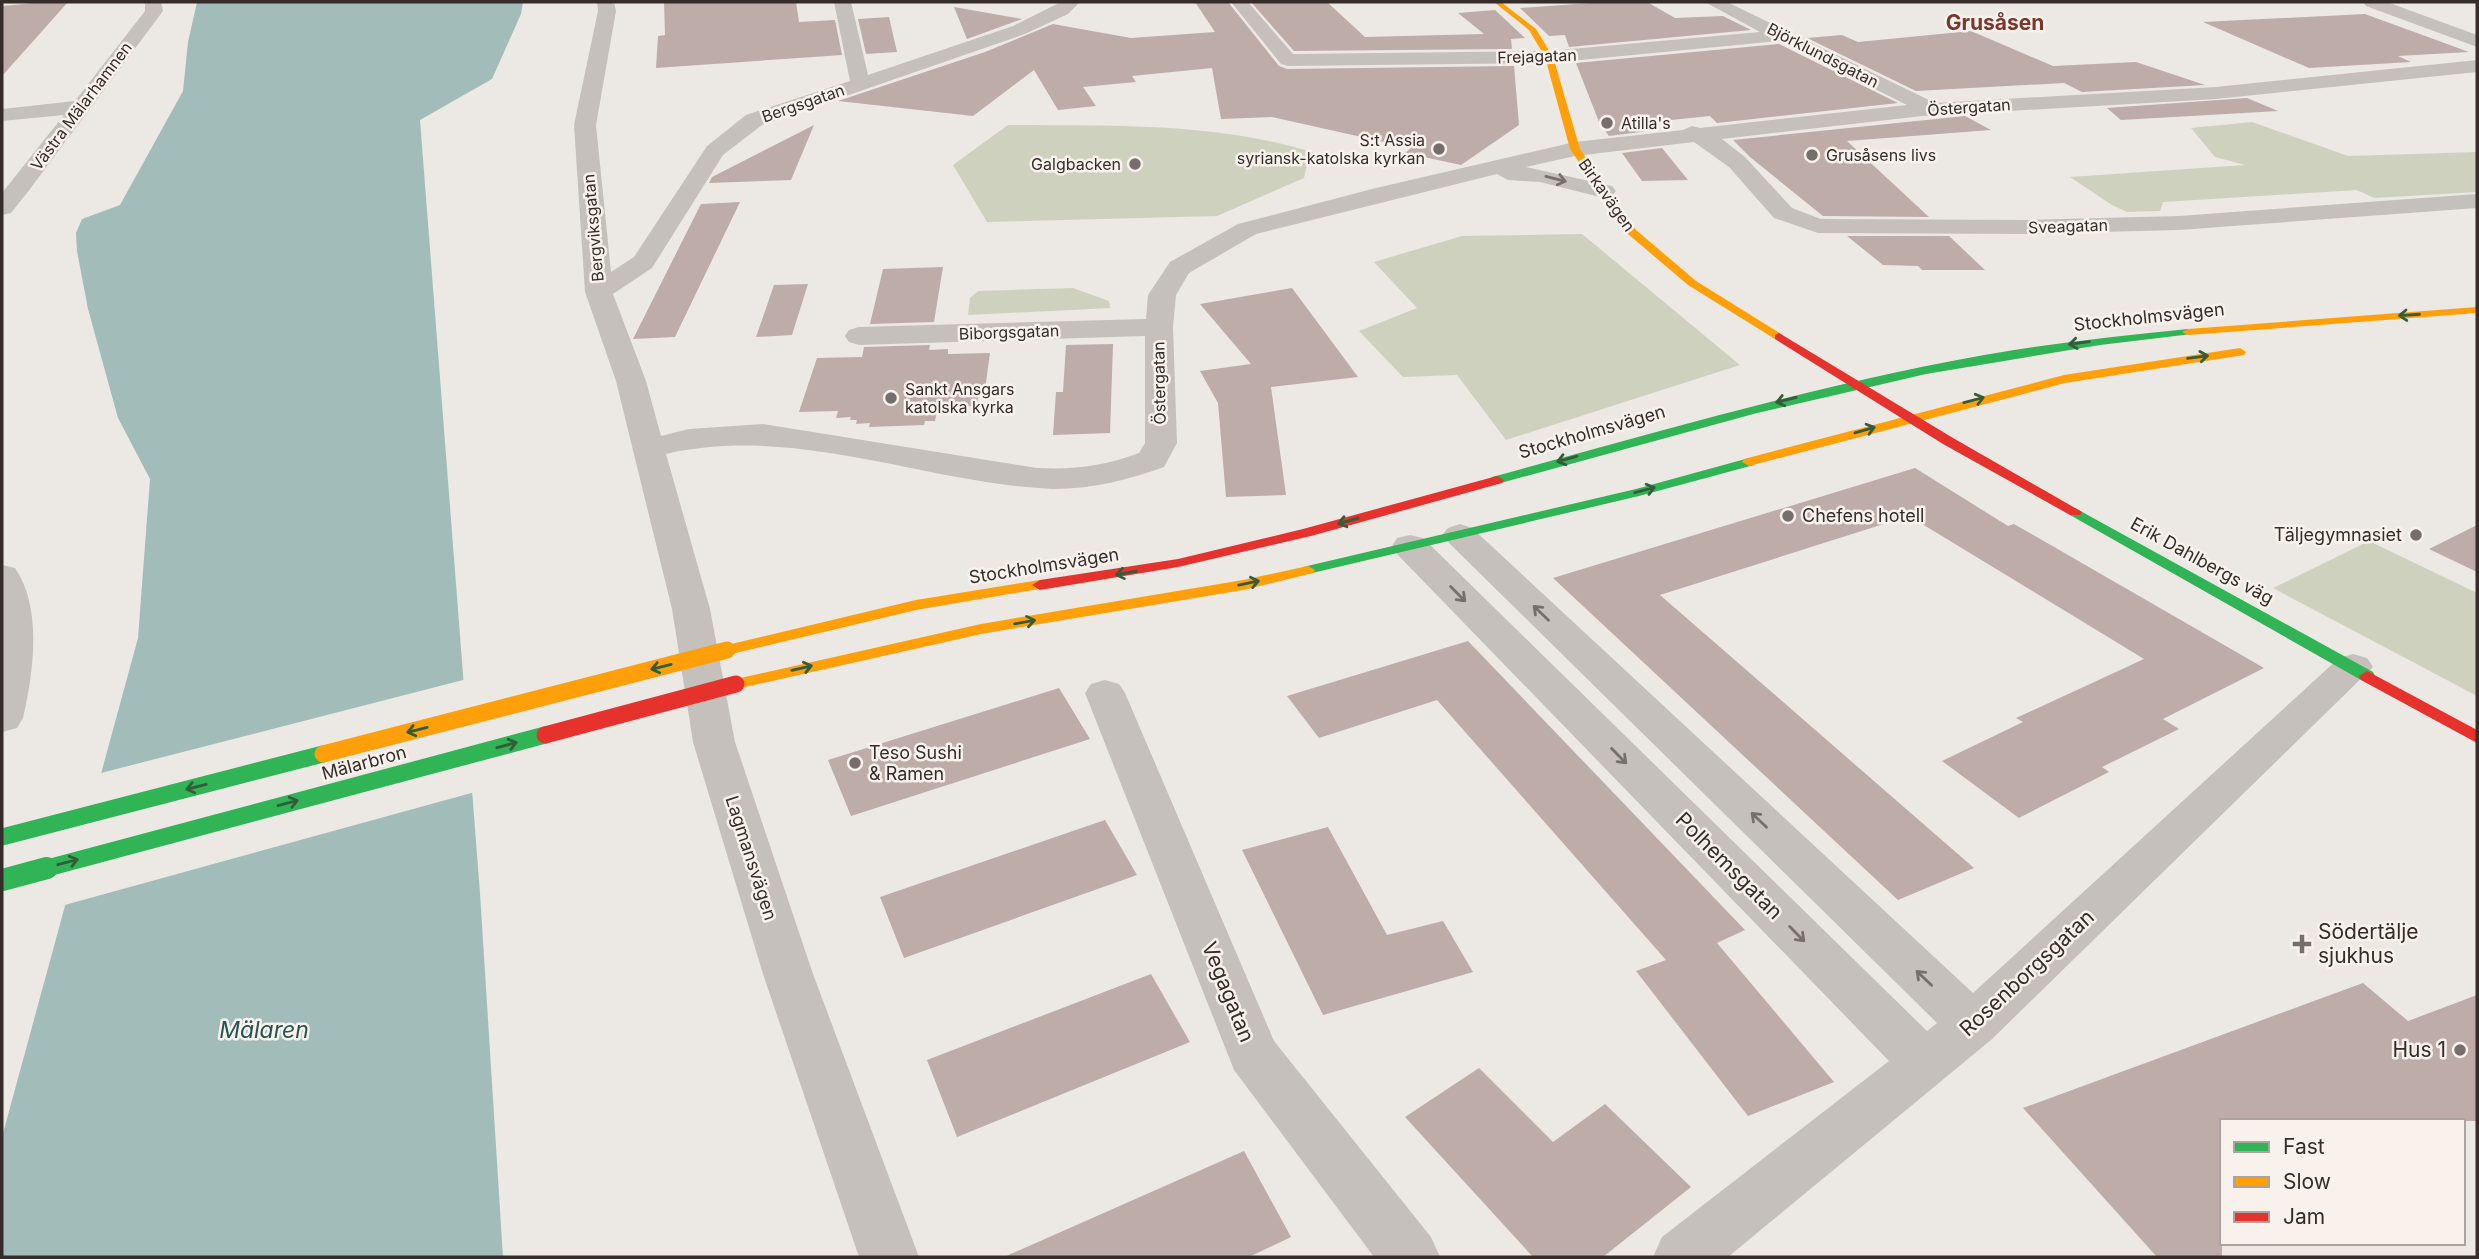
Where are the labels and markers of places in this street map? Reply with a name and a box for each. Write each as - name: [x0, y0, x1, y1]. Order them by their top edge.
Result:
- place label: Atilla's: [1621, 113, 1671, 133]
- marker: Atilla's: [1599, 115, 1615, 131]
- place label: S:t Assia syriansk-katolska kyrkan: [1237, 130, 1425, 168]
- marker: S:t Assia syriansk-katolska kyrkan: [1431, 141, 1447, 157]
- place label: Grusåsens livs: [1826, 145, 1936, 165]
- marker: Grusåsens livs: [1804, 147, 1820, 163]
- place label: Galgbacken: [1031, 154, 1121, 174]
- marker: Galgbacken: [1127, 156, 1143, 172]
- place label: Sankt Ansgars katolska kyrka: [905, 379, 1014, 417]
- marker: Sankt Ansgars katolska kyrka: [883, 390, 899, 406]
- place label: Chefens hotell: [1802, 505, 1924, 526]
- marker: Chefens hotell: [1780, 508, 1796, 524]
- place label: Täljegymnasiet: [2274, 524, 2402, 545]
- marker: Täljegymnasiet: [2408, 527, 2424, 543]
- place label: Teso Sushi & Ramen: [869, 742, 962, 784]
- marker: Teso Sushi & Ramen: [847, 755, 863, 771]
- place label: Södertälje sjukhus: [2318, 919, 2419, 968]
- marker: Södertälje sjukhus: [2292, 934, 2312, 954]
- place label: Hus 1: [2392, 1037, 2446, 1062]
- marker: Hus 1: [2452, 1042, 2468, 1058]

